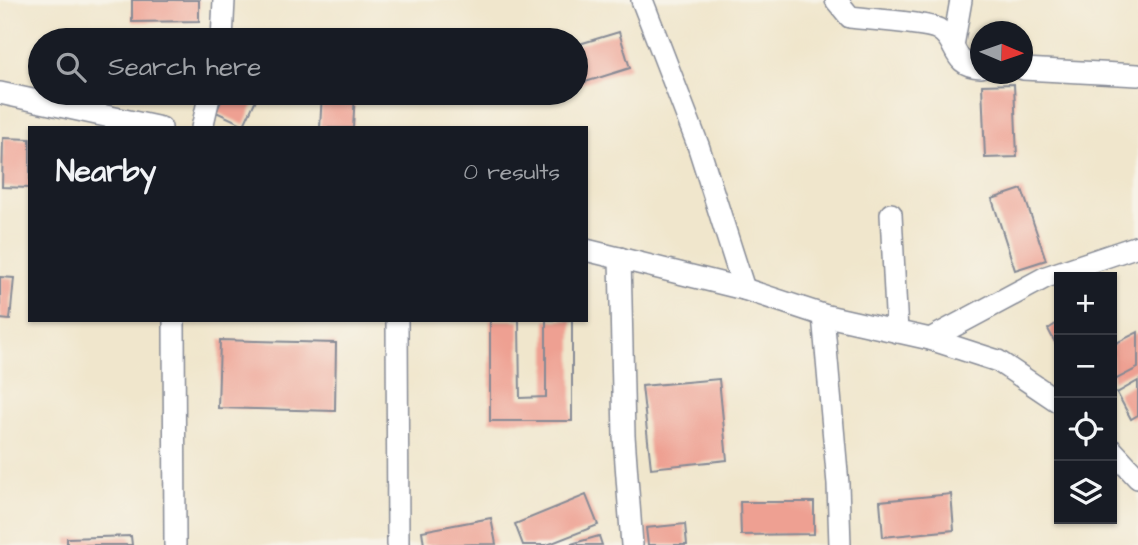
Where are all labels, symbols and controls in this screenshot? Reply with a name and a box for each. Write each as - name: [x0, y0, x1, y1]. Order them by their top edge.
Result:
- north arrow: [970, 21, 1033, 84]
- search box: [28, 28, 588, 105]
- icon: search: [52, 48, 90, 86]
- text: Search here: [108, 49, 261, 85]
- text: Nearby: [56, 151, 156, 193]
- text: 0 results: [463, 156, 560, 188]
- map controls: [1054, 272, 1117, 524]
- button: +: [1054, 272, 1117, 335]
- button: −: [1054, 335, 1117, 398]
- button: locate: [1054, 398, 1117, 461]
- button: layers: [1054, 461, 1117, 524]

